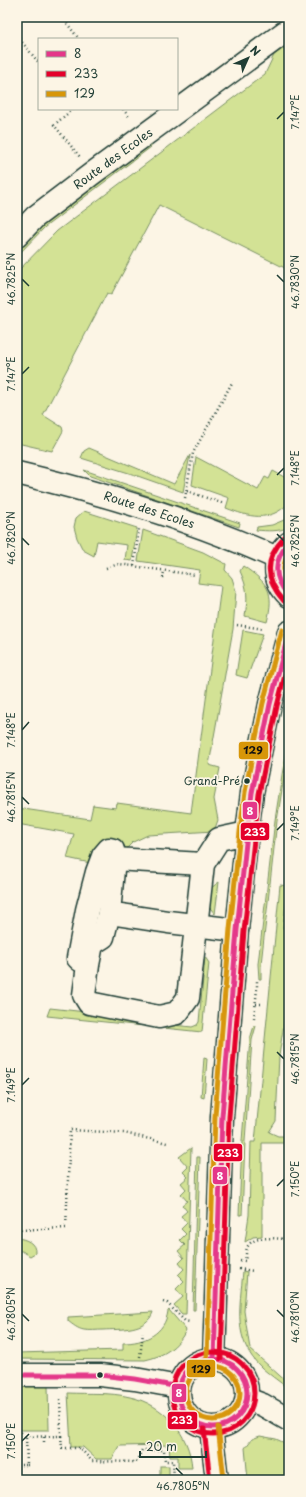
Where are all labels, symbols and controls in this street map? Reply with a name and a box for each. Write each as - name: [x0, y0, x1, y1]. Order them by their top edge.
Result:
- legend: [38, 38, 178, 110]
- north arrow: [228, 38, 268, 78]
- text: N: [246, 41, 265, 60]
- text: 8: [74, 44, 82, 62]
- text: 233: [74, 64, 98, 82]
- text: 129: [74, 84, 95, 102]
- text: 7.147°E: [287, 94, 302, 130]
- street label: Route des Ecoles: [69, 123, 156, 193]
- text: 46.7825°N: [3, 253, 18, 305]
- text: 46.7830°N: [287, 255, 302, 309]
- text: 7.147°E: [3, 356, 18, 392]
- text: 7.148°E: [287, 450, 302, 486]
- street label: Route des Ecoles: [102, 486, 198, 532]
- text: 46.7820°N: [3, 511, 18, 565]
- text: 46.7825°N: [287, 515, 302, 567]
- text: 7.148°E: [3, 712, 18, 748]
- line badge: 129: [238, 741, 269, 760]
- text: 129: [243, 741, 263, 758]
- text: 46.7815°N: [3, 771, 18, 823]
- place label: Grand-Pré: [184, 772, 240, 789]
- marker: Grand-Pré: [242, 776, 252, 786]
- line badge: 8: [242, 801, 258, 820]
- text: 8: [247, 802, 254, 819]
- text: 7.149°E: [287, 805, 302, 841]
- line badge: 233: [240, 822, 270, 841]
- text: 233: [244, 823, 266, 840]
- text: 46.7815°N: [287, 1033, 302, 1085]
- text: 7.149°E: [3, 1067, 18, 1103]
- line badge: 233: [213, 1143, 243, 1162]
- text: 233: [217, 1144, 239, 1161]
- text: 7.150°E: [287, 1161, 302, 1197]
- line badge: 8: [212, 1166, 228, 1185]
- text: 8: [217, 1167, 224, 1184]
- text: 46.7805°N: [3, 1287, 18, 1341]
- text: 46.7810°N: [287, 1291, 302, 1343]
- line badge: 129: [186, 1359, 216, 1378]
- text: 129: [191, 1360, 211, 1377]
- unlabelled marker: [95, 1370, 105, 1380]
- line badge: 8: [171, 1383, 187, 1403]
- text: 8: [176, 1384, 183, 1401]
- line badge: 233: [167, 1411, 198, 1430]
- text: 233: [171, 1411, 193, 1428]
- text: 7.150°E: [3, 1423, 18, 1459]
- scale bar: [140, 1433, 206, 1459]
- text: 20 m: [146, 1437, 177, 1455]
- text: 46.7805°N: [156, 1478, 210, 1493]

